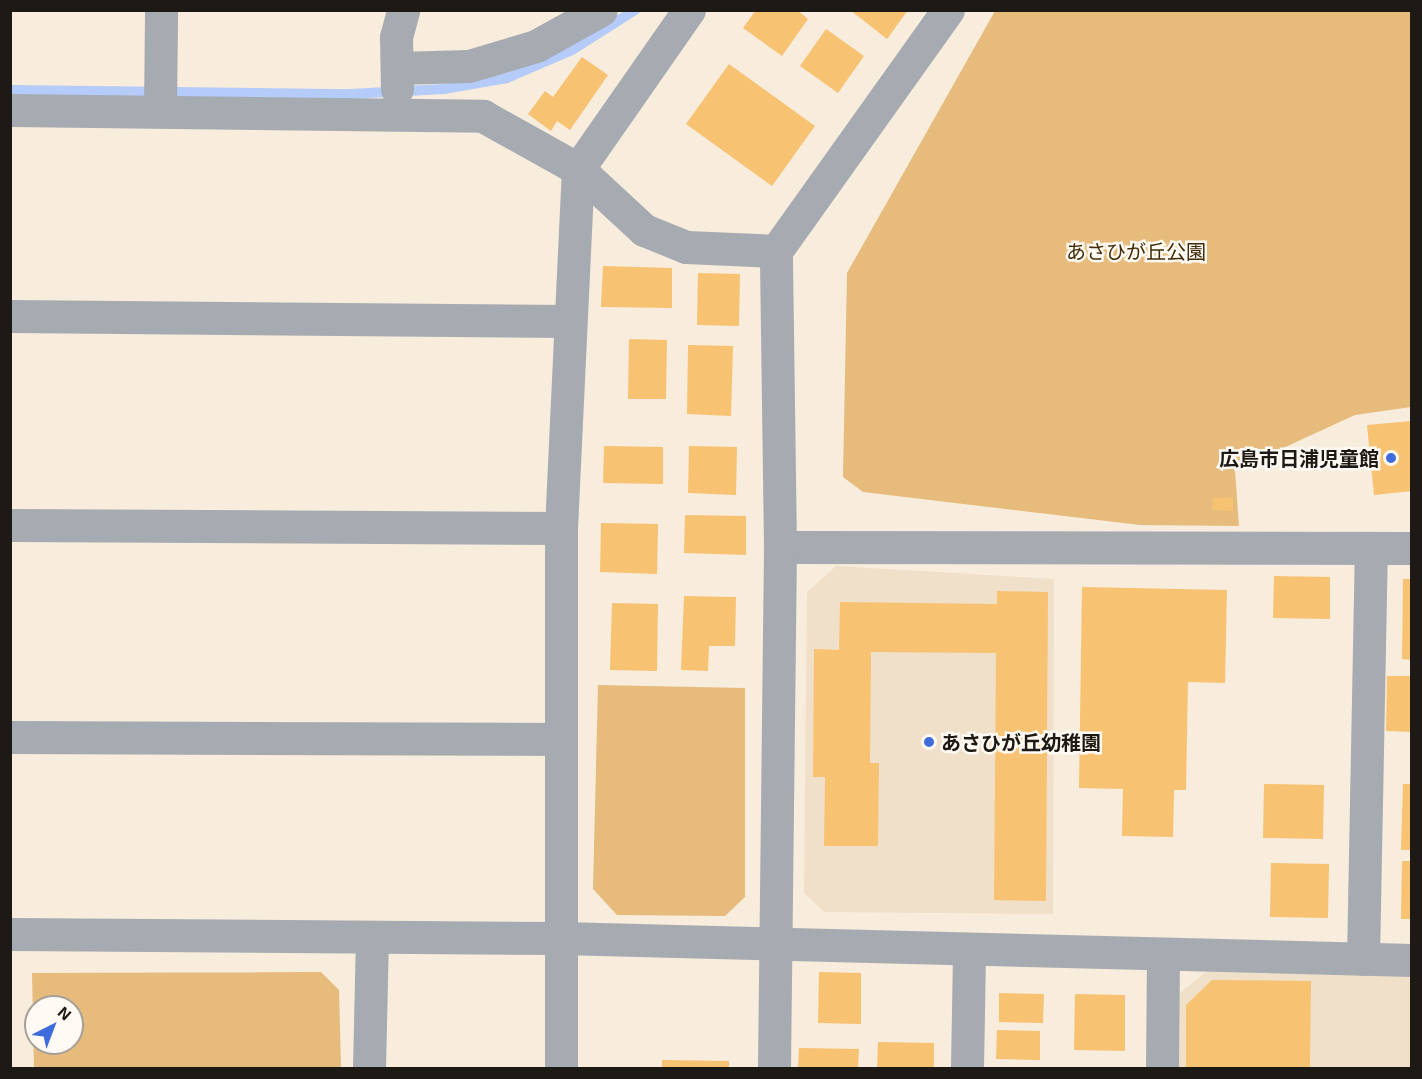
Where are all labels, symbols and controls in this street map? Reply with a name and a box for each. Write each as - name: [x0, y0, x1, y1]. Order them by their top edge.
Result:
- park label: あさひが丘公園: [1066, 239, 1206, 263]
- place label: 広島市日浦児童館: [1219, 446, 1379, 470]
- marker: 広島市日浦児童館: [1384, 451, 1398, 465]
- place label: あさひが丘幼稚園: [941, 730, 1101, 754]
- marker: あさひが丘幼稚園: [922, 735, 936, 749]
- north arrow: [24, 995, 84, 1055]
- text: N: [54, 1002, 76, 1024]

